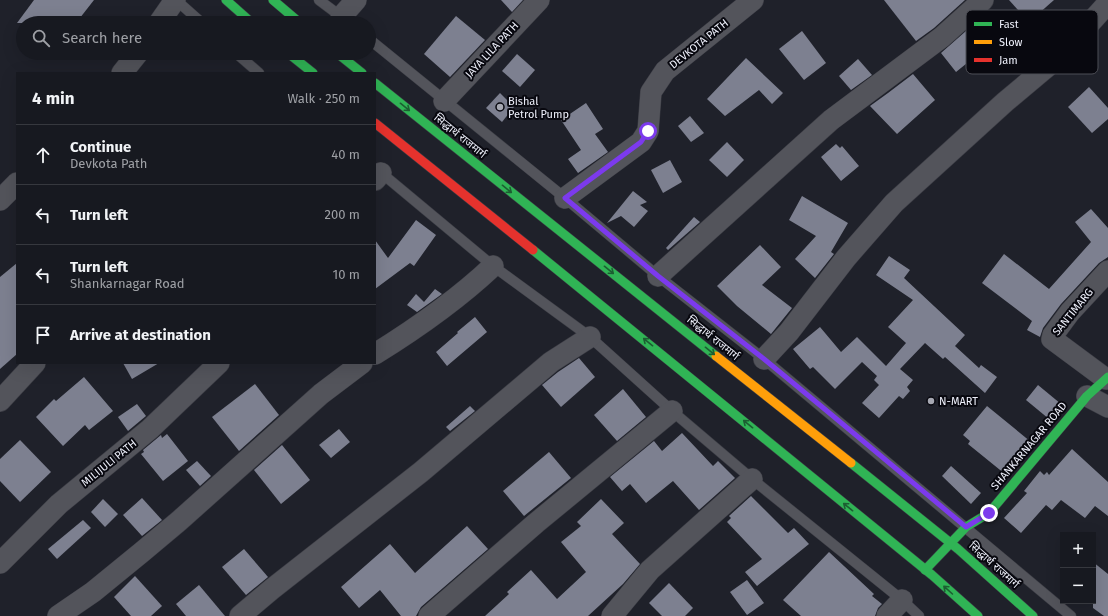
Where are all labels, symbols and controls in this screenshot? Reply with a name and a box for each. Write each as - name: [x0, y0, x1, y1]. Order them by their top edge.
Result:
- legend: [966, 10, 1098, 74]
- search box: [16, 16, 376, 60]
- street label: DEVKOTA PATH: [667, 16, 731, 72]
- text: Fast: [999, 18, 1019, 31]
- street label: JAYA LILA PATH: [463, 19, 521, 81]
- icon: search: [30, 27, 52, 49]
- text: Search here: [62, 29, 142, 47]
- text: Slow: [999, 36, 1023, 49]
- text: Jam: [999, 54, 1018, 67]
- text: 4 min: [32, 88, 75, 109]
- text: Walk · 250 m: [287, 91, 360, 106]
- place label: Bishal Petrol Pump: [508, 95, 569, 121]
- marker: Bishal Petrol Pump: [495, 102, 505, 112]
- one-way arrow: [400, 103, 411, 112]
- street label: सिद्धार्थ राजमार्ग: [431, 111, 489, 162]
- route start: [639, 122, 657, 140]
- text: Continue: [70, 138, 131, 156]
- icon: ahead: [32, 144, 54, 166]
- text: 40 m: [331, 147, 360, 162]
- text: Devkota Path: [70, 156, 147, 171]
- one-way arrow: [502, 184, 513, 193]
- icon: left: [32, 204, 54, 226]
- text: Turn left: [70, 206, 128, 224]
- text: 200 m: [324, 207, 360, 222]
- text: Turn left: [70, 258, 128, 276]
- icon: left: [32, 264, 54, 286]
- one-way arrow: [603, 265, 614, 274]
- text: 10 m: [333, 267, 360, 282]
- text: Shankarnagar Road: [70, 276, 185, 291]
- street label: SANTIMARG: [1050, 286, 1096, 338]
- street label: सिद्धार्थ राजमार्ग: [684, 313, 742, 364]
- icon: arrive: [32, 324, 54, 346]
- text: Arrive at destination: [70, 326, 211, 344]
- one-way arrow: [642, 338, 653, 346]
- one-way arrow: [705, 346, 716, 355]
- place label: N-MART: [939, 395, 978, 408]
- marker: N-MART: [926, 396, 936, 406]
- street label: SHANKARNAGAR ROAD: [988, 399, 1070, 493]
- one-way arrow: [743, 420, 753, 429]
- street label: MILIJULI PATH: [79, 437, 139, 489]
- one-way arrow: [843, 503, 854, 511]
- route end: [980, 504, 998, 522]
- map controls: [1060, 532, 1096, 604]
- button: +: [1060, 532, 1096, 568]
- street label: सिद्धार्थ राजमार्ग: [966, 539, 1022, 592]
- button: −: [1060, 568, 1096, 604]
- one-way arrow: [944, 586, 954, 595]

